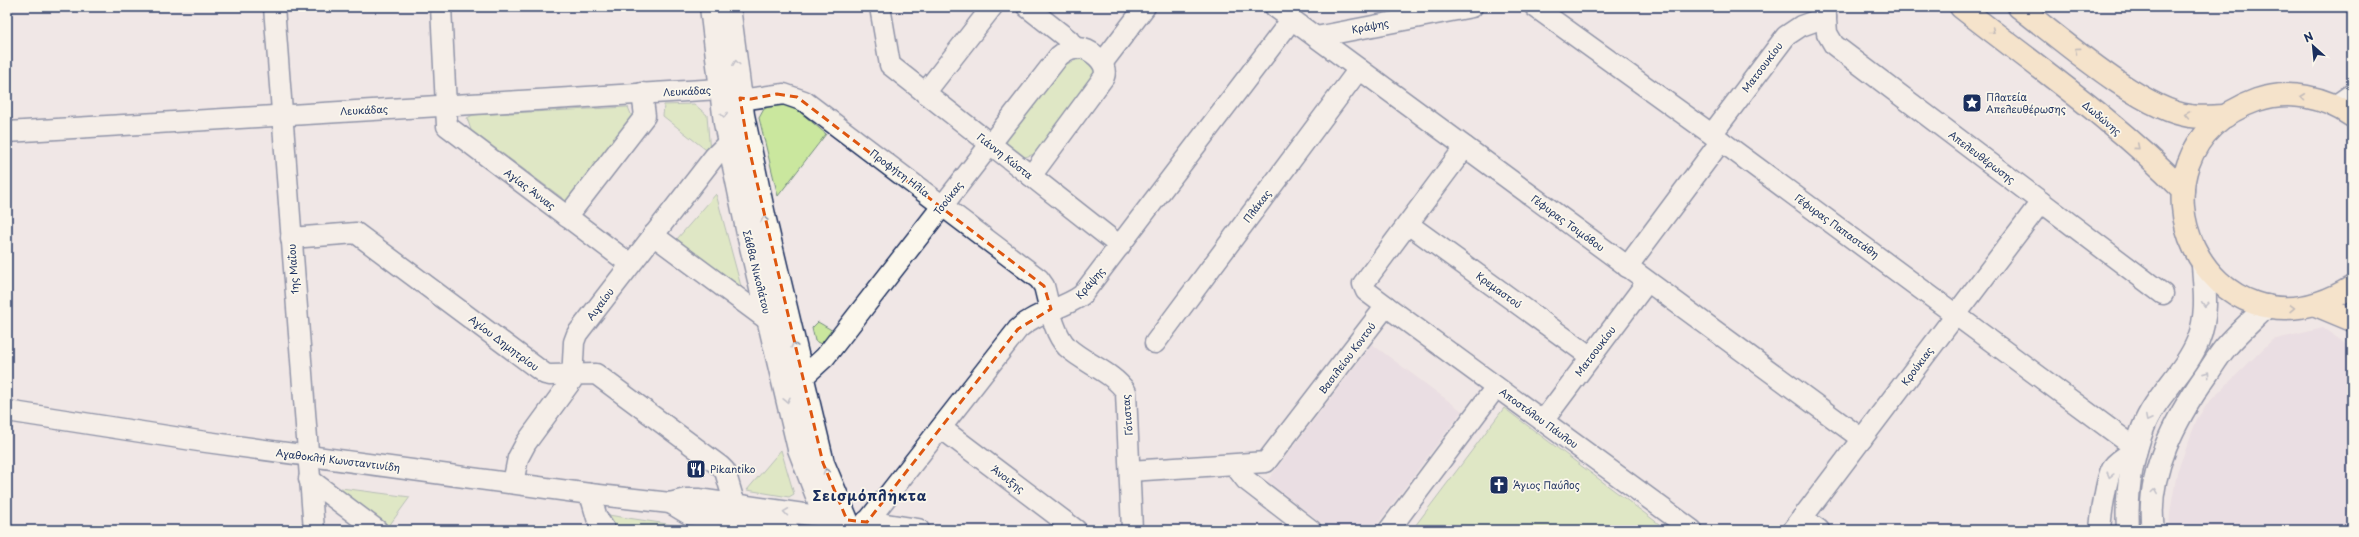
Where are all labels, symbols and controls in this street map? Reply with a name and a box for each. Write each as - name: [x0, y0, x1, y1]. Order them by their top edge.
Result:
- street label: Κράψης: [1350, 15, 1390, 36]
- one-way arrow: [1987, 26, 1994, 33]
- north arrow: [2293, 26, 2333, 66]
- text: N: [2300, 27, 2316, 46]
- street label: Ματσουκίου: [1738, 38, 1786, 95]
- one-way arrow: [2074, 48, 2081, 55]
- one-way arrow: [732, 60, 741, 67]
- street label: Λευκάδας: [663, 82, 711, 99]
- place label: Πλατεία Απελευθέρωσης: [1986, 89, 2066, 116]
- place icon: Πλατεία Απελευθέρωσης: [1961, 92, 1983, 114]
- one-way arrow: [2300, 92, 2306, 101]
- street label: Δωδώνης: [2080, 97, 2125, 138]
- street label: Λευκάδας: [340, 101, 388, 118]
- one-way arrow: [719, 112, 728, 118]
- one-way arrow: [2184, 112, 2191, 120]
- street label: Απελευθέρωσης: [1946, 127, 2019, 187]
- street label: Γιάννη Κώστα: [974, 129, 1037, 183]
- one-way arrow: [2132, 143, 2139, 150]
- street label: Προφήτη Ηλία: [867, 145, 934, 200]
- street label: Αγίας Άννας: [502, 164, 559, 213]
- street label: Τσούκας: [929, 177, 966, 218]
- street label: Πλάκας: [1239, 186, 1274, 225]
- street label: Γέφυρας Παπαστάθη: [1792, 190, 1883, 261]
- street label: Γέφυρας Τσιμόβου: [1528, 191, 1608, 254]
- one-way arrow: [761, 216, 769, 222]
- street label: Σάββα Νικολάτου: [740, 228, 775, 316]
- street label: 1ης Μαΐου: [283, 243, 302, 295]
- street label: Κράψης: [1072, 263, 1108, 302]
- street label: Κρεμαστού: [1473, 268, 1525, 311]
- street label: Αιγαίου: [582, 284, 617, 323]
- one-way arrow: [2201, 301, 2210, 307]
- one-way arrow: [2289, 304, 2295, 312]
- street label: Αγίου Δημητρίου: [466, 311, 543, 374]
- street label: Βασιλείου Κοντού: [1315, 319, 1379, 397]
- street label: Ματσουκίου: [1571, 322, 1619, 379]
- one-way arrow: [791, 342, 799, 348]
- street label: Κρούκιας: [1897, 343, 1936, 388]
- one-way arrow: [2202, 371, 2210, 378]
- street label: Αποστόλου Πάυλου: [1497, 384, 1582, 451]
- street label: Γότιστας: [1117, 394, 1136, 436]
- one-way arrow: [782, 397, 791, 404]
- one-way arrow: [2145, 414, 2153, 422]
- street label: Αγαθοκλή Κωνσταντινίδη: [275, 444, 401, 475]
- restaurant icon: Pikantiko: [685, 458, 707, 480]
- place label: Pikantiko: [710, 461, 756, 476]
- street label: Άνοιξης: [988, 461, 1028, 496]
- one-way arrow: [822, 468, 831, 475]
- one-way arrow: [2107, 471, 2115, 478]
- church icon: Άγιος Παύλος: [1488, 474, 1510, 496]
- place label: Άγιος Παύλος: [1513, 477, 1580, 492]
- district label: Σεισμόπληκτα: [813, 485, 927, 506]
- one-way arrow: [2150, 488, 2159, 494]
- one-way arrow: [783, 508, 789, 517]

